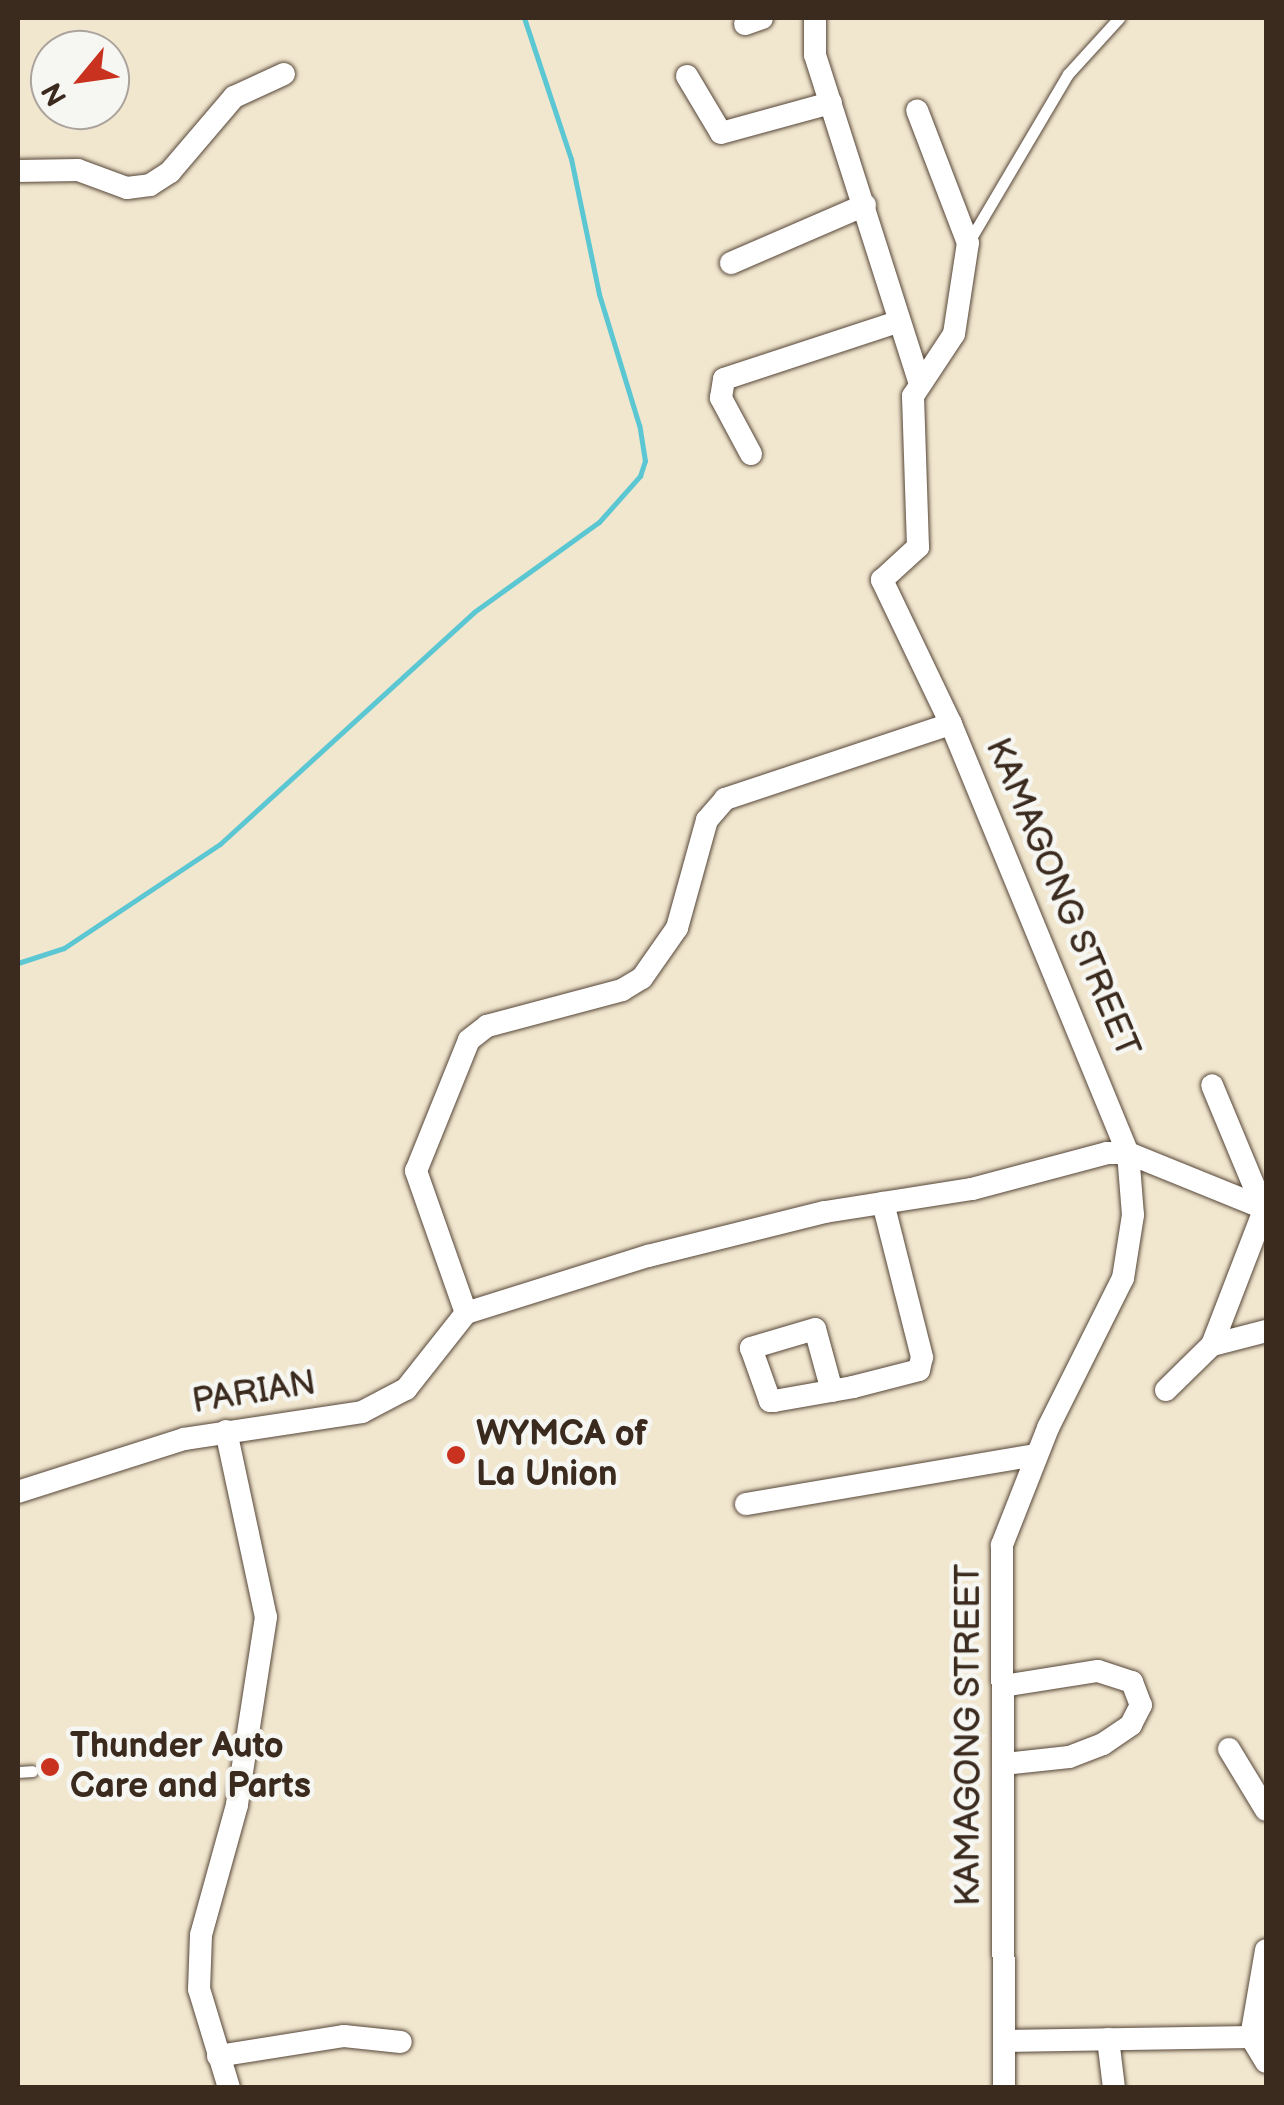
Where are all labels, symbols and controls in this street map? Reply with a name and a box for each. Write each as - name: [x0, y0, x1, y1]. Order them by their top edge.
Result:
- north arrow: [30, 30, 130, 130]
- text: N: [36, 77, 75, 111]
- street label: KAMAGONG STREET: [976, 732, 1148, 1064]
- street label: PARIAN: [189, 1363, 319, 1423]
- place label: WYMCA of La Union: [476, 1414, 647, 1496]
- marker: WYMCA of La Union: [445, 1444, 467, 1466]
- street label: KAMAGONG STREET: [948, 1563, 990, 1907]
- place label: Thunder Auto Care and Parts: [70, 1726, 311, 1808]
- marker: Thunder Auto Care and Parts: [39, 1756, 61, 1778]

